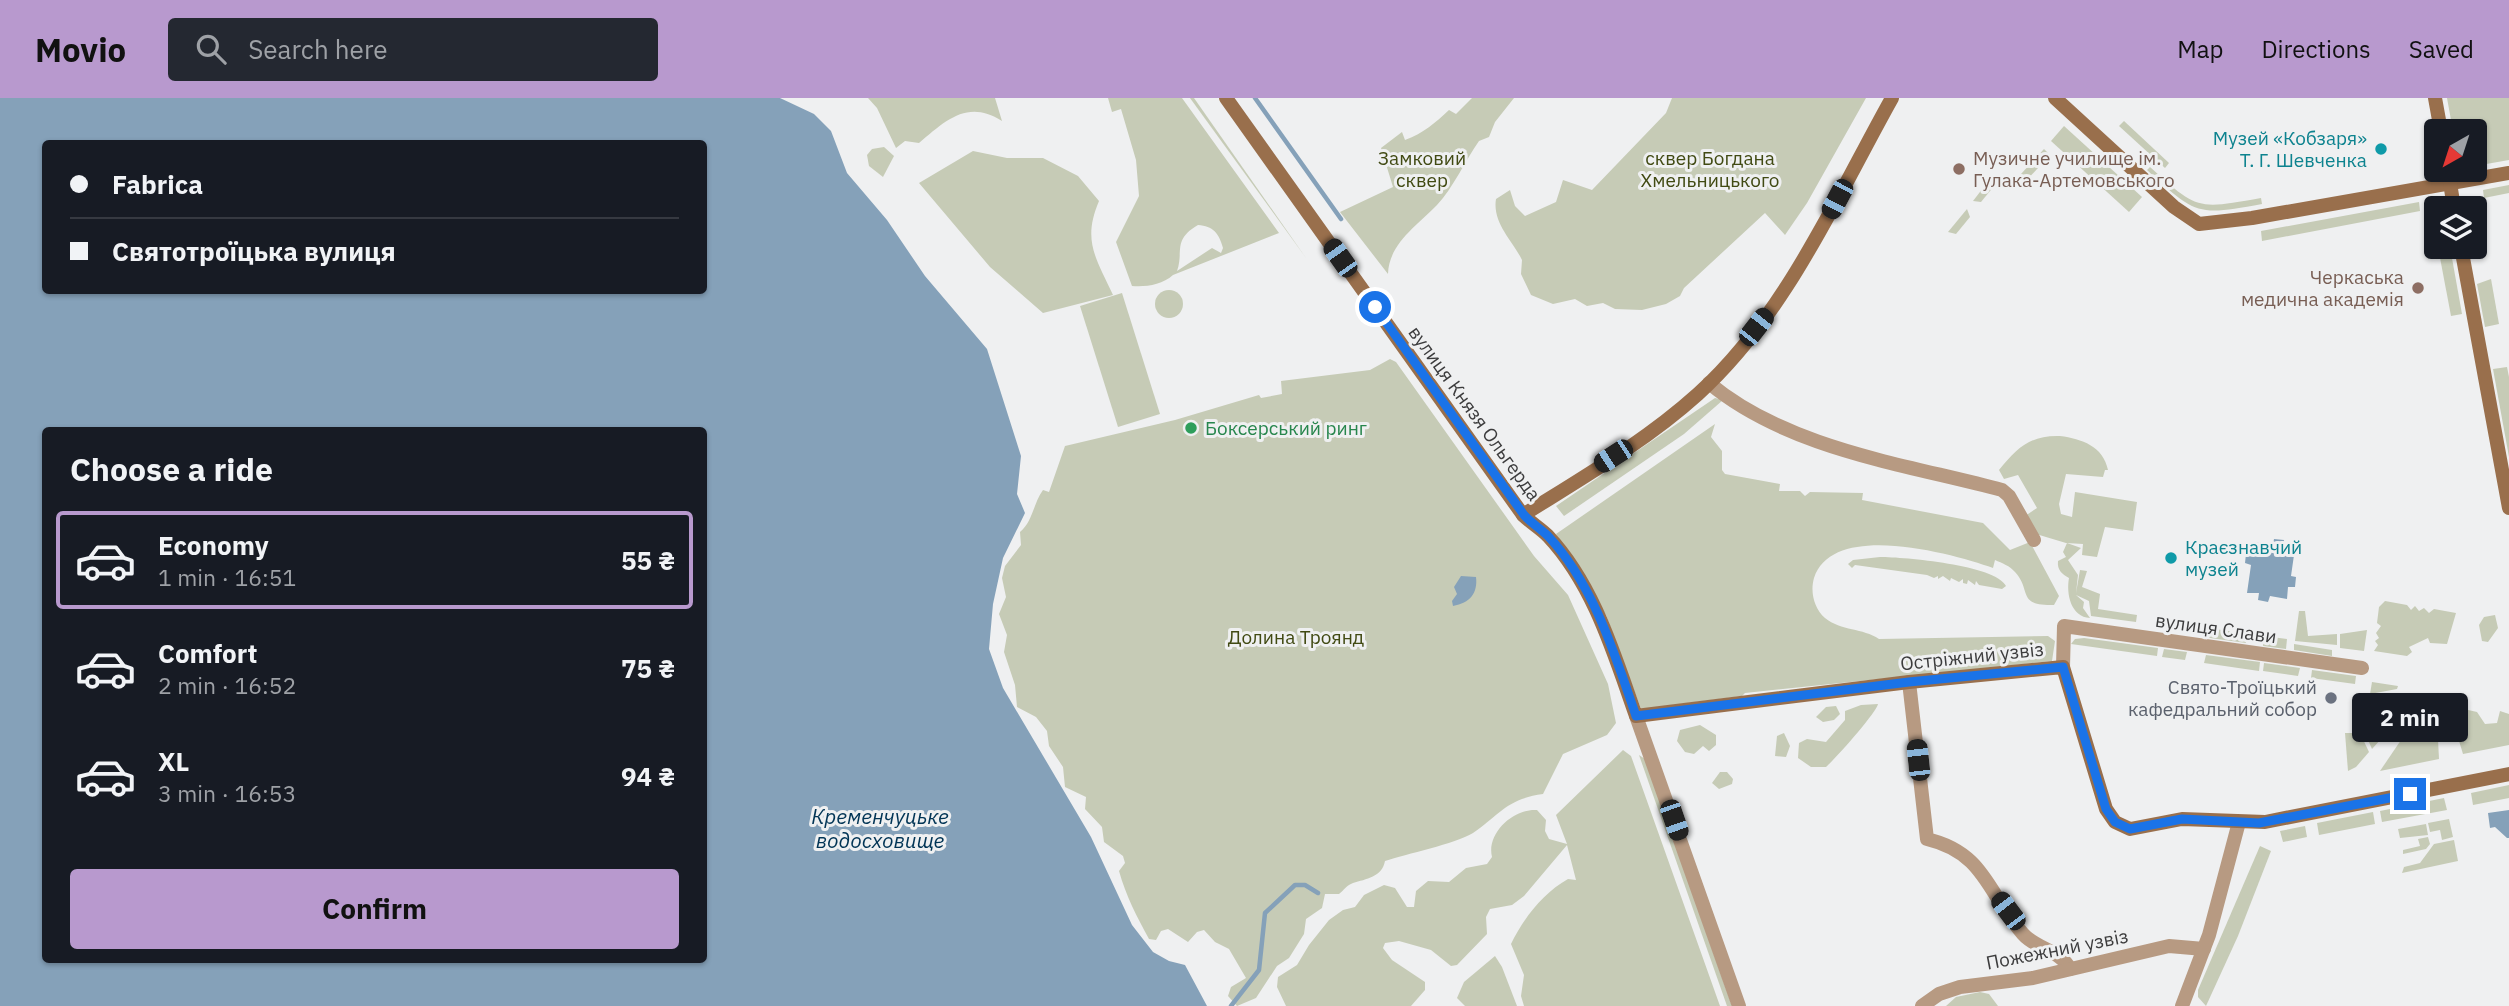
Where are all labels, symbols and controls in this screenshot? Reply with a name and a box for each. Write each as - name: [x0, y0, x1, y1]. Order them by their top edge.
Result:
- search box: [168, 18, 658, 81]
- text: Movio: [35, 28, 126, 71]
- icon: search: [192, 30, 230, 68]
- text: Search here: [248, 32, 388, 66]
- text: Map: [2177, 33, 2223, 65]
- text: Directions: [2261, 33, 2371, 65]
- text: Saved: [2409, 33, 2474, 65]
- north arrow: [2424, 119, 2487, 182]
- map controls: [2424, 119, 2487, 259]
- place label: Музей «Кобзаря» Т. Г. Шевченка: [2213, 126, 2367, 172]
- marker: Музей «Кобзаря» Т. Г. Шевченка: [2373, 141, 2389, 157]
- park label: Замковий сквер: [1378, 146, 1466, 192]
- park label: сквер Богдана Хмельницького: [1641, 146, 1779, 192]
- place label: Музичне училище ім. Гулака-Артемовського: [1973, 146, 2175, 192]
- marker: Музичне училище ім. Гулака-Артемовського: [1951, 161, 1967, 177]
- text: Fabrica: [112, 167, 203, 201]
- car: [1818, 176, 1857, 222]
- button: layers: [2424, 196, 2487, 259]
- text: Святотроїцька вулиця: [112, 234, 396, 268]
- car: [1320, 235, 1361, 281]
- place label: Черкаська медична академія: [2241, 265, 2404, 311]
- marker: Черкаська медична академія: [2410, 280, 2426, 296]
- route start: [1359, 291, 1391, 323]
- car: [1735, 304, 1778, 350]
- street label: вулиця Князя Ольгерда: [1404, 321, 1546, 505]
- place label: Боксерський ринг: [1205, 416, 1367, 440]
- marker: Боксерський ринг: [1183, 420, 1199, 436]
- car: [1590, 436, 1637, 476]
- text: Choose a ride: [70, 448, 273, 490]
- text: Economy: [158, 528, 269, 562]
- icon: car: [74, 529, 137, 592]
- place label: Краєзнавчий музей: [2185, 535, 2302, 581]
- text: 55 ₴: [621, 543, 675, 577]
- marker: Краєзнавчий музей: [2163, 550, 2179, 566]
- text: 1 min · 16:51: [158, 562, 296, 592]
- street label: вулиця Слави: [2154, 608, 2278, 648]
- park label: Долина Троянд: [1228, 625, 1364, 649]
- text: Comfort: [158, 636, 257, 670]
- icon: car: [74, 637, 137, 700]
- street label: Остріжний узвіз: [1899, 637, 2045, 675]
- text: 75 ₴: [621, 651, 675, 685]
- text: 2 min · 16:52: [158, 670, 296, 700]
- place label: Свято-Троїцький кафедральний собор: [2128, 675, 2317, 721]
- marker: Свято-Троїцький кафедральний собор: [2323, 690, 2339, 706]
- callout: 2 min: [2352, 692, 2468, 742]
- text: 2 min: [2380, 702, 2440, 732]
- car: [1906, 738, 1931, 782]
- text: XL: [158, 744, 189, 778]
- icon: car: [74, 745, 137, 808]
- text: 94 ₴: [621, 759, 675, 793]
- text: 3 min · 16:53: [158, 778, 296, 808]
- route end: [2394, 778, 2426, 810]
- car: [1658, 797, 1691, 843]
- water label: Кременчуцьке водосховище: [811, 802, 949, 854]
- button: Confirm: [70, 869, 679, 949]
- car: [1987, 888, 2030, 934]
- street label: Пожежний узвіз: [1984, 923, 2130, 975]

